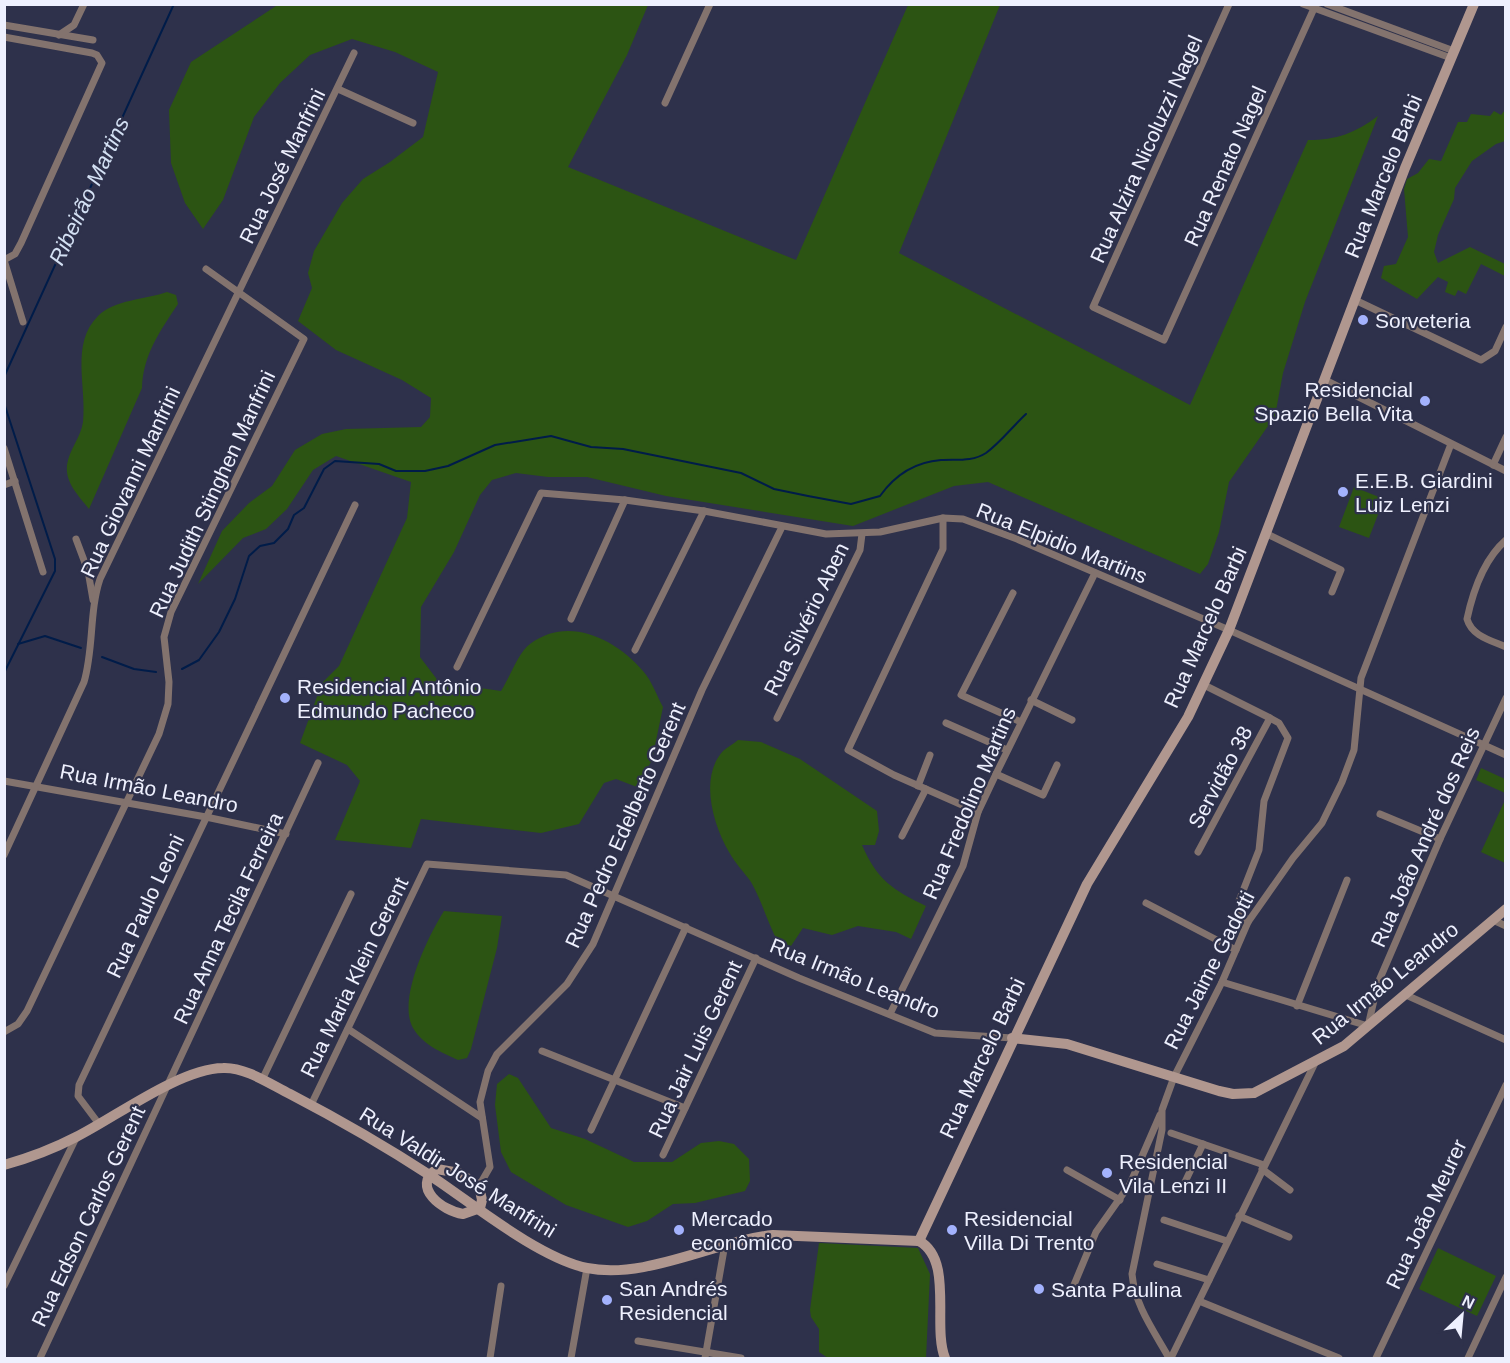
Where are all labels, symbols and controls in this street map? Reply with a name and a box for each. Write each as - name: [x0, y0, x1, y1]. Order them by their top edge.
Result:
- street label: Rua Alzira Nicoluzzi Nagel: [1085, 32, 1207, 266]
- street label: Rua Renato Nagel: [1179, 82, 1271, 250]
- street label: Rua José Manfrini: [235, 85, 329, 247]
- street label: Rua Marcelo Barbi: [1340, 91, 1426, 261]
- water label: Ribeirão Martins: [44, 113, 134, 269]
- place label: Sorveteria: [1375, 309, 1471, 332]
- marker: Sorveteria: [1356, 313, 1370, 327]
- street label: Rua Judith Stinghen Manfrini: [145, 367, 279, 621]
- place label: Residencial Spazio Bella Vita: [1255, 378, 1413, 425]
- street label: Rua Giovanni Manfrini: [76, 383, 184, 581]
- marker: Residencial Spazio Bella Vita: [1418, 394, 1432, 408]
- place label: E.E.B. Giardini Luiz Lenzi: [1355, 469, 1493, 516]
- marker: E.E.B. Giardini Luiz Lenzi: [1336, 485, 1350, 499]
- street label: Rua Elpidio Martins: [973, 498, 1151, 588]
- street label: Rua Silvério Aben: [759, 539, 853, 699]
- street label: Rua Marcelo Barbi: [1159, 543, 1251, 711]
- place label: Residencial Antônio Edmundo Pacheco: [297, 675, 481, 722]
- marker: Residencial Antônio Edmundo Pacheco: [278, 691, 292, 705]
- street label: Rua Pedro Edelberto Gerent: [560, 699, 690, 951]
- street label: Rua Fredolino Martins: [918, 703, 1020, 903]
- street label: Servidão 38: [1184, 722, 1256, 832]
- street label: Rua João André dos Reis: [1366, 724, 1484, 950]
- street label: Rua Irmão Leandro: [58, 759, 240, 817]
- street label: Rua Anna Tecila Ferreira: [169, 808, 287, 1027]
- street label: Rua Paulo Leoni: [102, 831, 188, 981]
- street label: Rua Maria Klein Gerent: [296, 873, 413, 1081]
- street label: Rua Jaime Gadotti: [1159, 887, 1259, 1053]
- street label: Rua Irmão Leandro: [1307, 917, 1463, 1049]
- street label: Rua Irmão Leandro: [767, 933, 943, 1023]
- street label: Rua Jair Luis Gerent: [644, 957, 746, 1141]
- street label: Rua Marcelo Barbi: [935, 974, 1029, 1142]
- street label: Rua Edson Carlos Gerent: [27, 1102, 149, 1330]
- street label: Rua Valdir José Manfrini: [356, 1102, 560, 1242]
- street label: Rua João Meurer: [1381, 1136, 1471, 1292]
- place label: Residencial Vila Lenzi II: [1119, 1150, 1228, 1197]
- marker: Residencial Vila Lenzi II: [1100, 1166, 1114, 1180]
- place label: Mercado econômico: [691, 1207, 793, 1254]
- place label: Residencial Villa Di Trento: [964, 1207, 1094, 1254]
- marker: Mercado econômico: [672, 1223, 686, 1237]
- marker: Residencial Villa Di Trento: [945, 1223, 959, 1237]
- place label: San Andrés Residencial: [619, 1277, 728, 1324]
- place label: Santa Paulina: [1051, 1278, 1182, 1301]
- marker: Santa Paulina: [1032, 1282, 1046, 1296]
- north arrow: [1432, 1285, 1492, 1345]
- text: N: [1459, 1292, 1477, 1312]
- marker: San Andrés Residencial: [600, 1293, 614, 1307]

